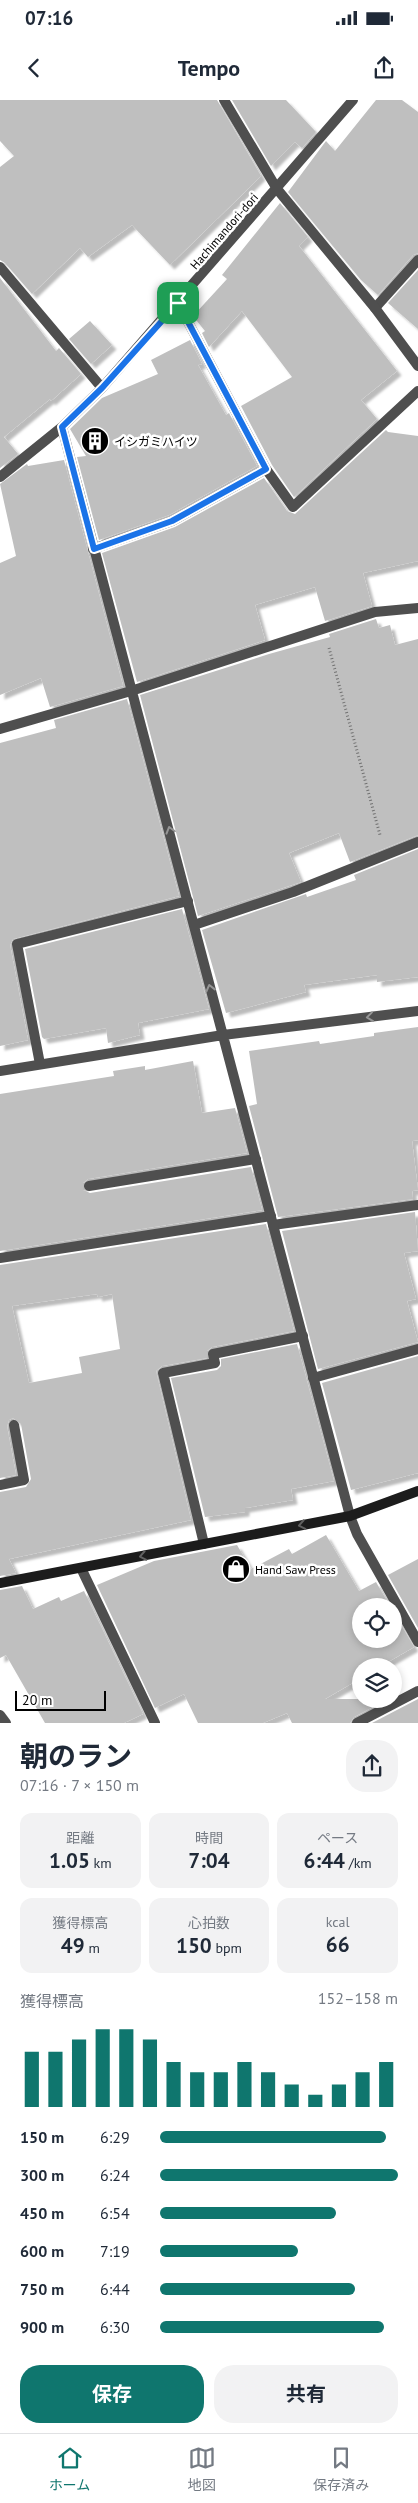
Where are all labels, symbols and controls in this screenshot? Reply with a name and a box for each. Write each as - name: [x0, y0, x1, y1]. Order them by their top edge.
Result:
- text: 07:16: [25, 6, 73, 30]
- icon: back: [20, 54, 48, 82]
- text: Tempo: [178, 54, 240, 82]
- icon: share: [370, 54, 398, 82]
- street label: Hachimandori-dori: [187, 190, 261, 272]
- pin: [157, 282, 199, 324]
- icon: arrive: [164, 289, 192, 317]
- building icon: イシガミハイツ: [80, 426, 110, 456]
- place label: イシガミハイツ: [114, 434, 198, 449]
- one-way arrow: [165, 827, 175, 835]
- one-way arrow: [205, 983, 216, 992]
- one-way arrow: [365, 1011, 373, 1022]
- one-way arrow: [298, 1520, 307, 1530]
- one-way arrow: [138, 1550, 147, 1560]
- shop icon: Hand Saw Press: [221, 1554, 251, 1584]
- place label: Hand Saw Press: [255, 1562, 336, 1577]
- map controls: [352, 1598, 402, 1708]
- button: locate: [352, 1598, 402, 1648]
- button: layers: [352, 1658, 402, 1708]
- scale bar: [15, 1688, 106, 1711]
- text: 20 m: [22, 1691, 52, 1709]
- text: 朝のラン: [20, 1737, 132, 1774]
- button: share: [346, 1740, 398, 1792]
- text: 07:16 · 7 × 150 m: [20, 1775, 139, 1795]
- text: 距離: [66, 1829, 94, 1847]
- text: 時間: [195, 1829, 223, 1847]
- text: ペース: [317, 1829, 358, 1847]
- text: 1.05: [49, 1847, 90, 1874]
- text: 7:04: [188, 1847, 230, 1874]
- text: 6:44: [304, 1847, 345, 1874]
- text: km: [90, 1854, 112, 1872]
- text: /km: [345, 1854, 372, 1872]
- text: kcal: [326, 1913, 350, 1931]
- text: 獲得標高: [52, 1914, 108, 1932]
- text: 心拍数: [188, 1914, 230, 1932]
- text: 66: [326, 1931, 350, 1958]
- text: 49: [61, 1932, 85, 1959]
- text: 150: [176, 1932, 212, 1959]
- text: m: [85, 1939, 100, 1957]
- text: bpm: [212, 1939, 242, 1957]
- text: 152–158 m: [318, 1988, 398, 2008]
- text: 獲得標高: [20, 1991, 84, 2011]
- text: 150 m: [20, 2127, 64, 2147]
- text: 6:29: [100, 2127, 130, 2147]
- text: 300 m: [20, 2165, 64, 2185]
- text: 6:24: [100, 2165, 130, 2185]
- text: 450 m: [20, 2203, 64, 2223]
- text: 6:54: [100, 2203, 130, 2223]
- text: 600 m: [20, 2241, 64, 2261]
- text: 7:19: [100, 2241, 130, 2261]
- text: 750 m: [20, 2279, 64, 2299]
- text: 6:44: [100, 2279, 130, 2299]
- text: 900 m: [20, 2317, 64, 2337]
- text: 6:30: [100, 2317, 130, 2337]
- button: 保存: [20, 2365, 204, 2423]
- button: 共有: [214, 2365, 398, 2423]
- tab: ホーム: [49, 2444, 90, 2494]
- tab: 地図: [188, 2444, 216, 2494]
- tab: 保存済み: [313, 2444, 369, 2494]

